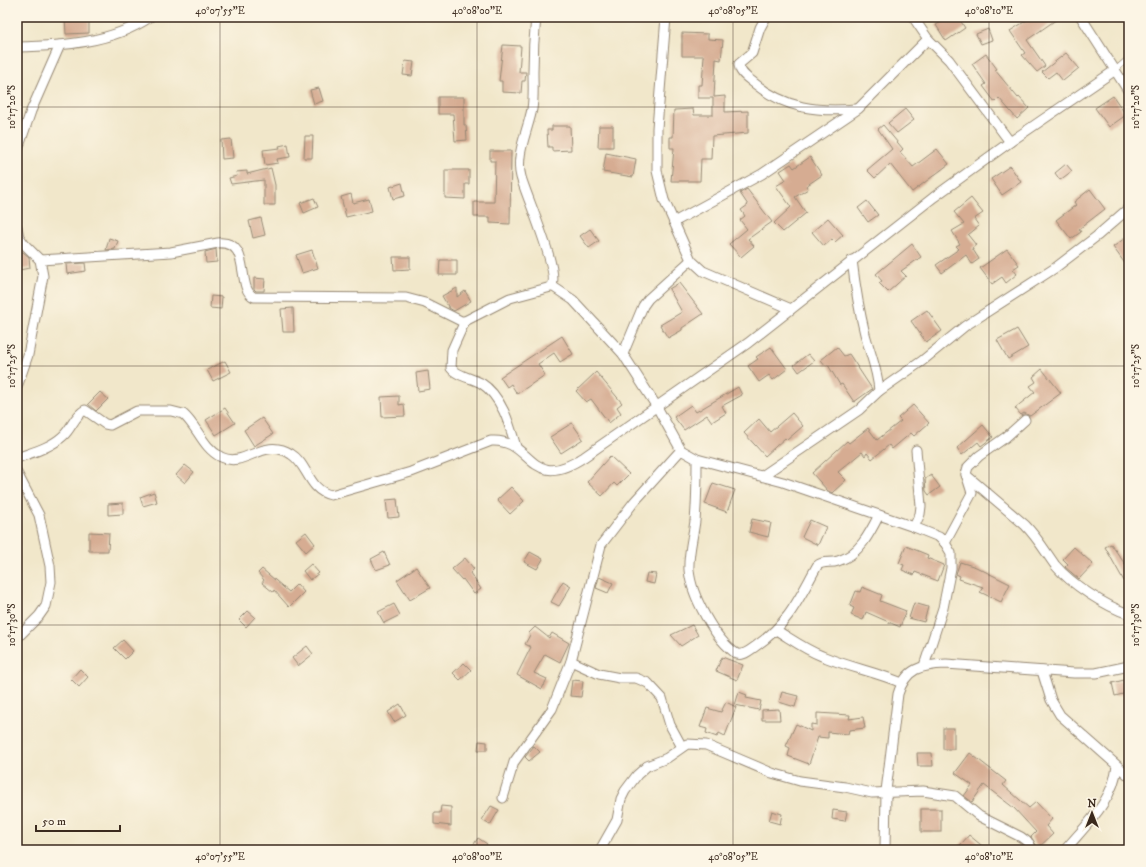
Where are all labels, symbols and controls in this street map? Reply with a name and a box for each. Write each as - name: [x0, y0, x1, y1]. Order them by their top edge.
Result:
- text: 40°07'55"E: [195, 5, 245, 17]
- text: 40°08'00"E: [452, 5, 502, 17]
- text: 40°08'05"E: [708, 5, 758, 17]
- text: 40°08'10"E: [965, 5, 1013, 17]
- text: 10°17'20"S: [6, 85, 18, 129]
- text: 10°17'20"S: [1130, 85, 1142, 129]
- text: 10°17'25"S: [6, 344, 18, 388]
- text: 10°17'25"S: [1130, 344, 1142, 388]
- text: 10°17'30"S: [6, 603, 18, 647]
- text: 10°17'30"S: [1130, 603, 1142, 647]
- north arrow: [1072, 793, 1112, 833]
- text: N: [1087, 797, 1097, 811]
- scale bar: [36, 807, 120, 833]
- text: 50 m: [42, 814, 66, 829]
- text: 40°07'55"E: [195, 851, 245, 863]
- text: 40°08'00"E: [452, 851, 502, 863]
- text: 40°08'05"E: [708, 851, 758, 863]
- text: 40°08'10"E: [965, 851, 1013, 863]

